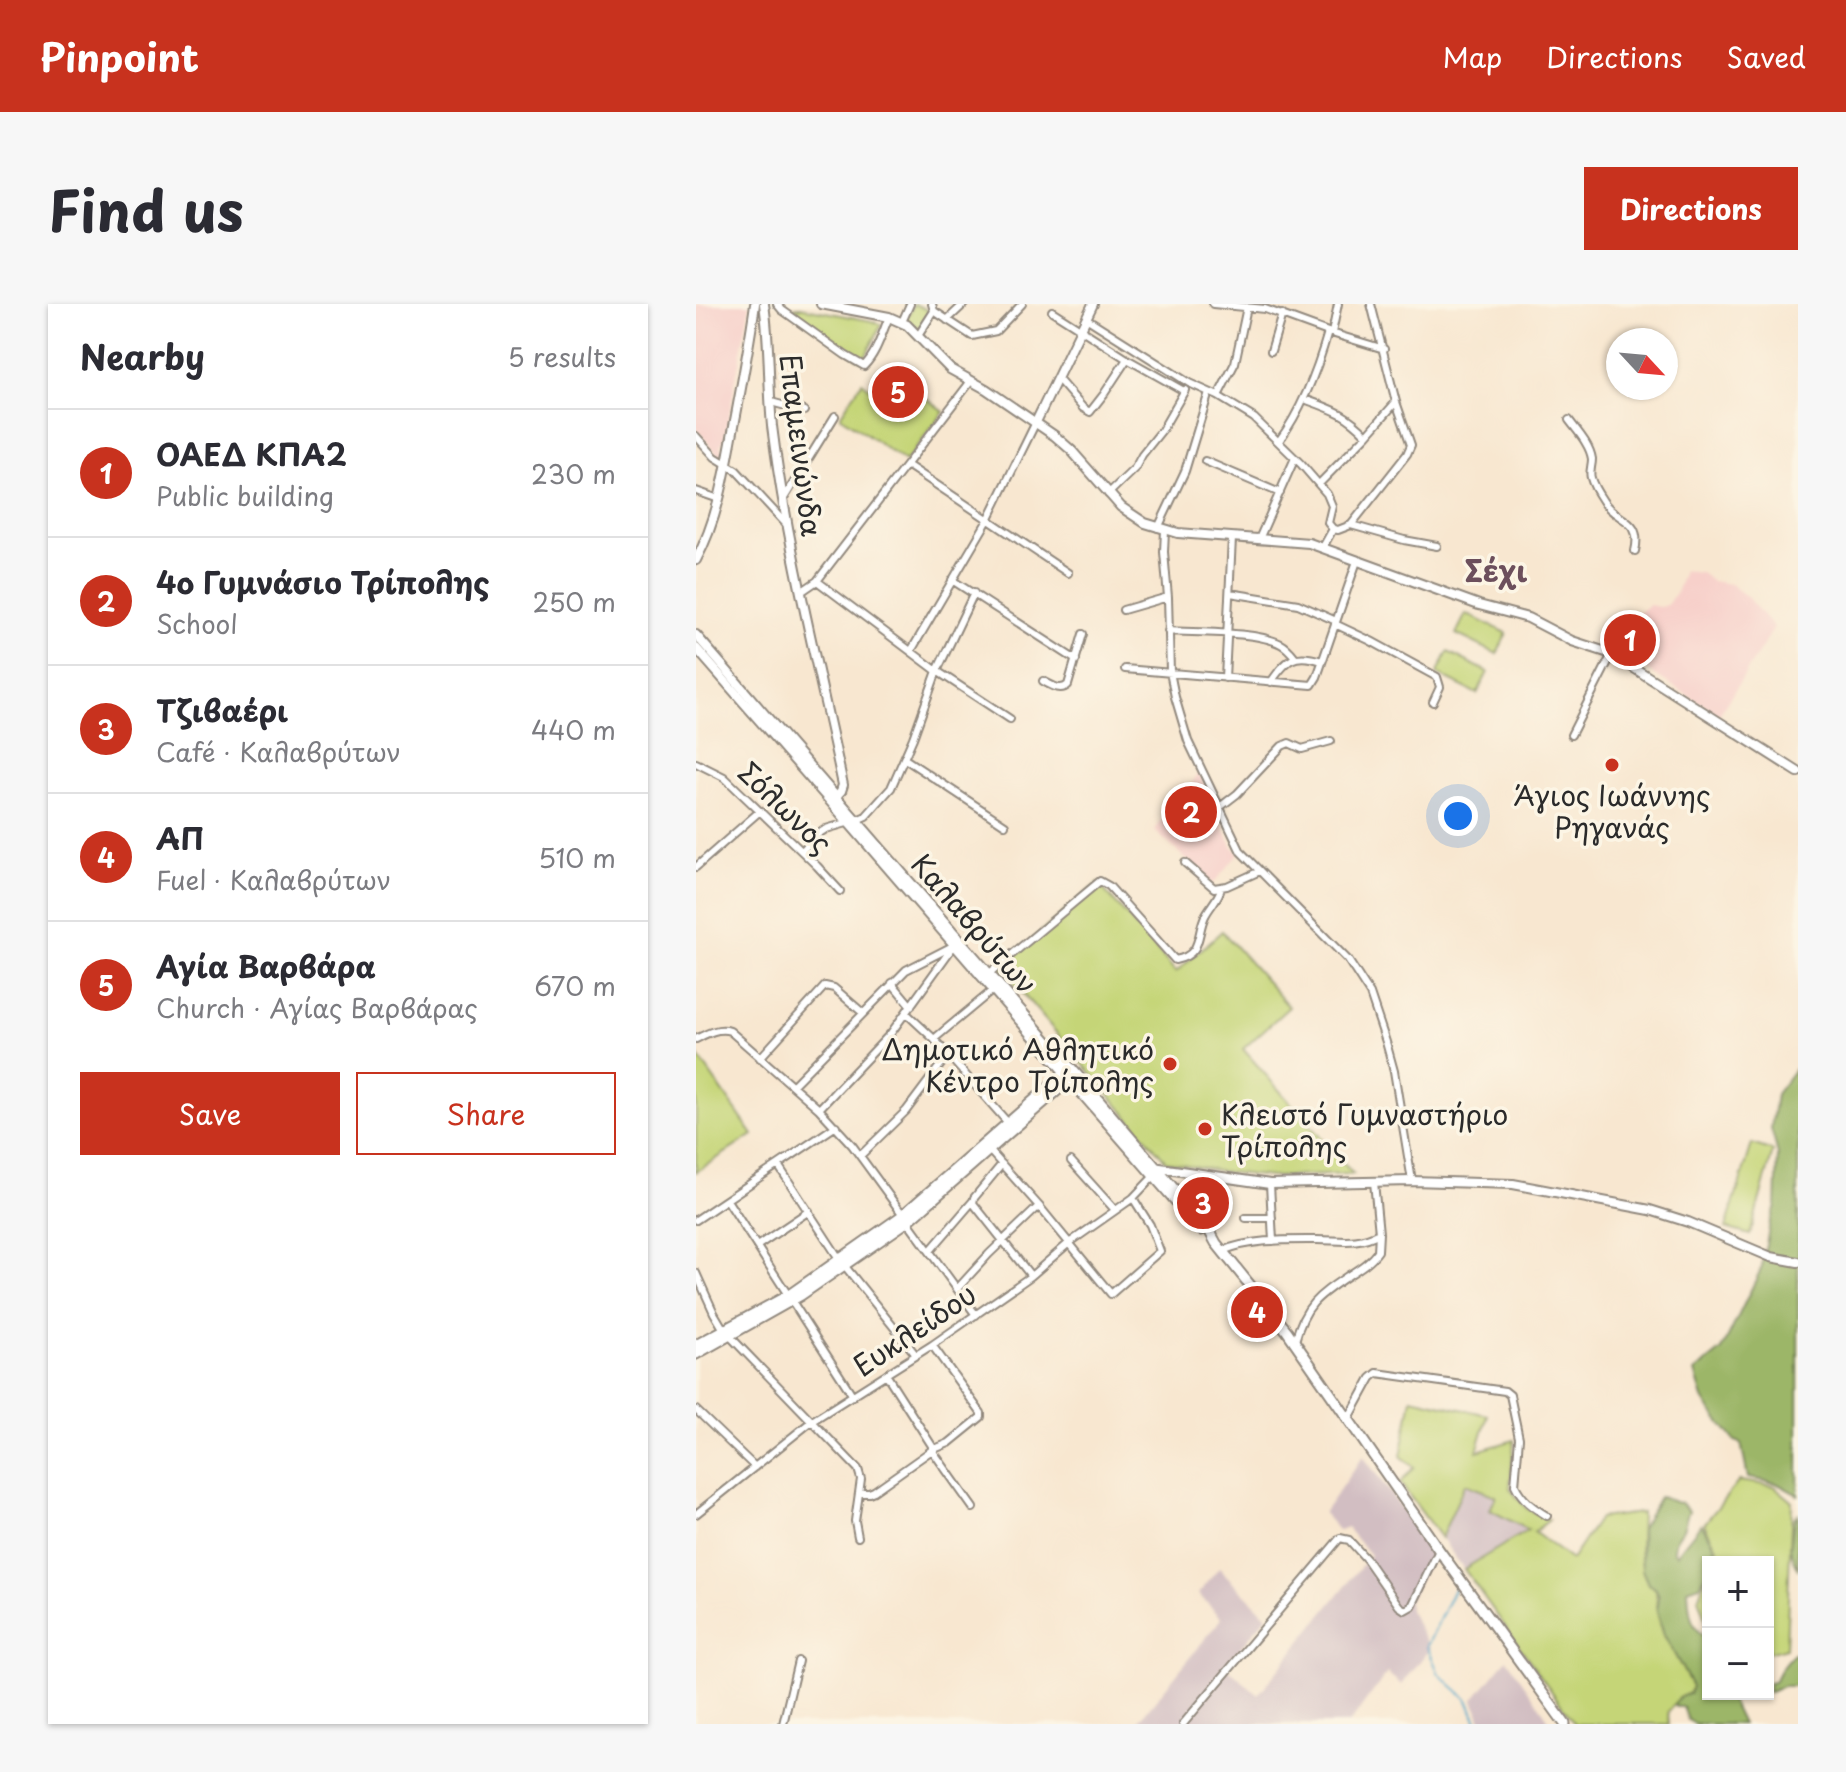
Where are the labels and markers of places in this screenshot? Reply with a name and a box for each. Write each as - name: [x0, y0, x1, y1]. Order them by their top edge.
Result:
- pin: 5: [872, 362, 924, 422]
- pin: 1: [1604, 610, 1656, 670]
- marker: Άγιος Ιωάννης Ρηγανάς: [1603, 756, 1621, 774]
- place label: Άγιος Ιωάννης Ρηγανάς: [1514, 773, 1710, 848]
- pin: 2: [1165, 782, 1217, 842]
- place label: Δημοτικό Αθλητικό Κέντρο Τρίπολης: [882, 1027, 1154, 1102]
- marker: Δημοτικό Αθλητικό Κέντρο Τρίπολης: [1161, 1055, 1179, 1073]
- place label: Κλειστό Γυμναστήριο Τρίπολης: [1221, 1092, 1508, 1167]
- marker: Κλειστό Γυμναστήριο Τρίπολης: [1196, 1120, 1214, 1138]
- pin: 3: [1177, 1173, 1229, 1233]
- pin: 4: [1231, 1282, 1283, 1342]

